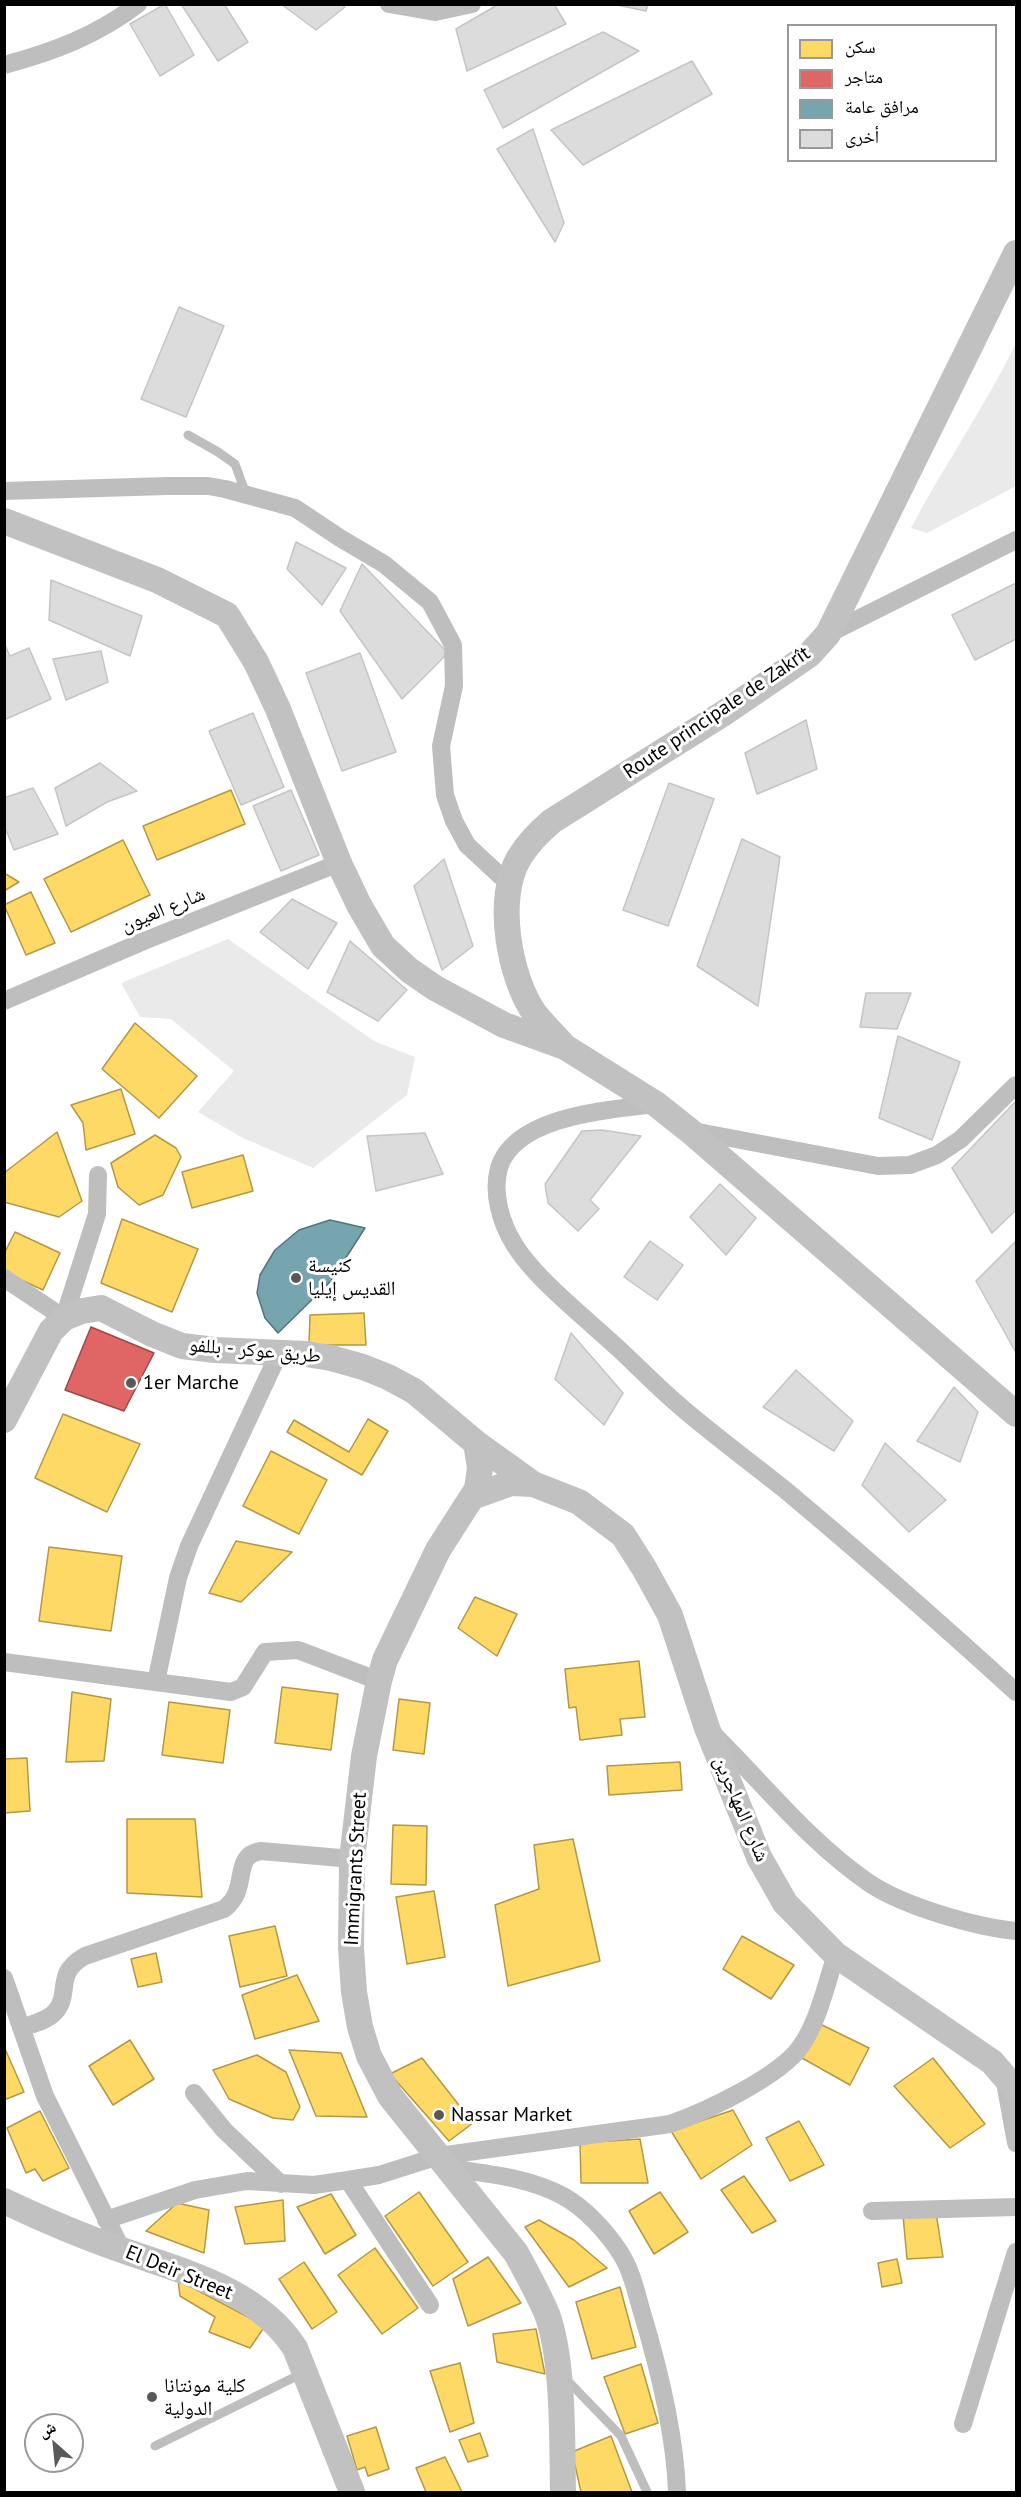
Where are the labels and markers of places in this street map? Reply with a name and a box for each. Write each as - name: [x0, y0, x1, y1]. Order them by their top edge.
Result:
- place label: كنيسة القديس إيليا: [308, 1254, 396, 1301]
- marker: كنيسة القديس إيليا: [289, 1271, 303, 1285]
- place label: 1er Marche: [143, 1371, 239, 1395]
- marker: 1er Marche: [124, 1376, 138, 1390]
- place label: Nassar Market: [451, 2103, 572, 2127]
- marker: Nassar Market: [432, 2108, 446, 2122]
- place label: كلية مونتانا الدولية: [164, 2374, 246, 2421]
- marker: كلية مونتانا الدولية: [145, 2390, 159, 2404]

